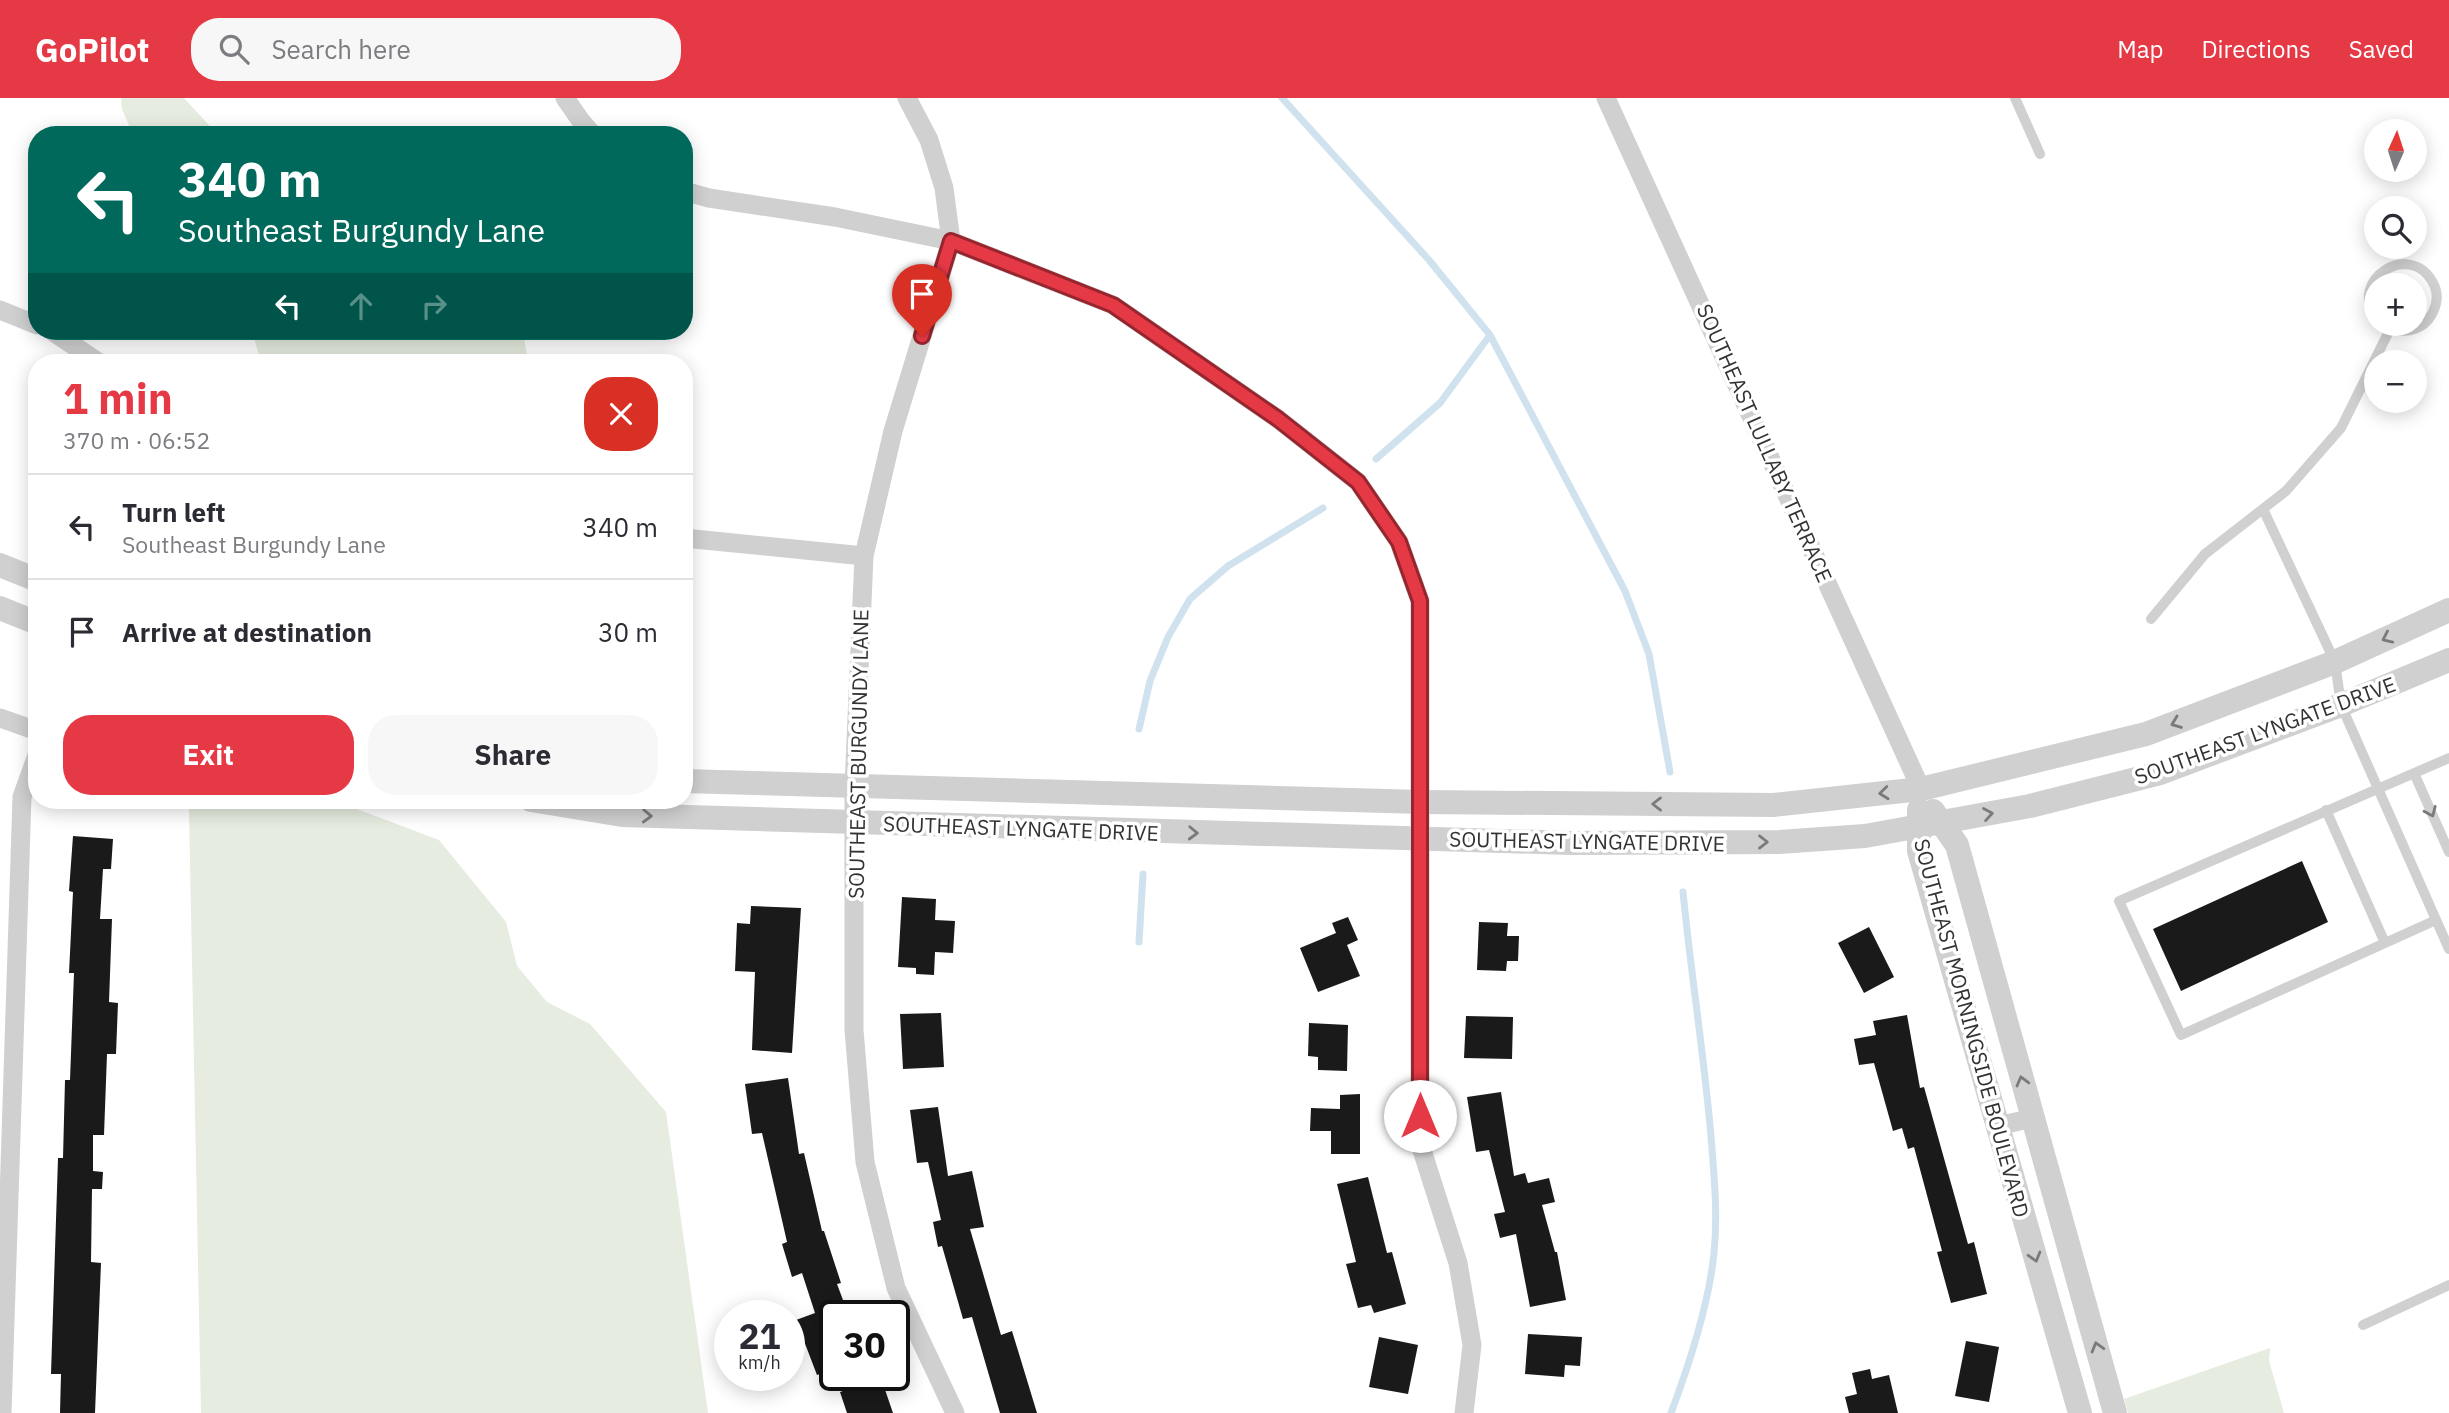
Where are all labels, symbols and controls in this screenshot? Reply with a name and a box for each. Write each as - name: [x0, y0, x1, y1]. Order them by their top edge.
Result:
- search box: [191, 18, 681, 81]
- text: GoPilot: [35, 28, 149, 71]
- icon: search: [215, 30, 253, 68]
- text: Search here: [271, 32, 411, 66]
- text: Map: [2117, 33, 2163, 65]
- text: Directions: [2201, 33, 2311, 65]
- text: Saved: [2349, 33, 2414, 65]
- north arrow: [2364, 119, 2427, 182]
- map controls: [2364, 119, 2427, 413]
- text: 340 m: [178, 147, 322, 210]
- icon: left: [63, 154, 154, 245]
- button: search: [2364, 196, 2427, 259]
- text: Southeast Burgundy Lane: [178, 209, 545, 251]
- pin: [892, 264, 952, 336]
- button: +: [2364, 273, 2427, 336]
- icon: arrive: [903, 275, 941, 313]
- icon: left: [269, 287, 307, 325]
- icon: ahead: [342, 287, 380, 325]
- icon: right: [415, 287, 453, 325]
- street label: SOUTHEAST LULLABY TERRACE: [1691, 299, 1839, 587]
- button: −: [2364, 350, 2427, 413]
- text: 1 min: [63, 371, 173, 426]
- button: close: [584, 377, 658, 451]
- text: 370 m · 06:52: [63, 425, 210, 455]
- text: Turn left: [122, 495, 225, 529]
- icon: left: [63, 508, 101, 546]
- text: 340 m: [582, 510, 658, 544]
- text: Southeast Burgundy Lane: [122, 529, 386, 559]
- street label: SOUTHEAST BURGUNDY LANE: [841, 609, 875, 899]
- icon: arrive: [63, 613, 101, 651]
- text: Arrive at destination: [122, 615, 372, 649]
- text: 30 m: [598, 615, 658, 649]
- one-way arrow: [2382, 630, 2394, 644]
- street label: SOUTHEAST LYNGATE DRIVE: [2131, 670, 2399, 790]
- button: Exit: [63, 715, 354, 795]
- button: Share: [368, 715, 658, 795]
- one-way arrow: [2170, 715, 2182, 729]
- one-way arrow: [1878, 785, 1890, 800]
- one-way arrow: [1651, 796, 1662, 812]
- one-way arrow: [2423, 805, 2437, 817]
- one-way arrow: [1982, 807, 1994, 822]
- one-way arrow: [642, 809, 653, 824]
- street label: SOUTHEAST LYNGATE DRIVE: [883, 809, 1159, 847]
- one-way arrow: [1187, 825, 1198, 840]
- street label: SOUTHEAST LYNGATE DRIVE: [1449, 825, 1725, 857]
- one-way arrow: [1758, 834, 1769, 850]
- street label: SOUTHEAST MORNINGSIDE BOULEVARD: [1908, 836, 2036, 1220]
- one-way arrow: [2016, 1075, 2031, 1087]
- position arrow: [1383, 1079, 1457, 1153]
- one-way arrow: [2027, 1251, 2041, 1263]
- speed limit sign: 30: [819, 1300, 910, 1391]
- text: 21: [738, 1313, 781, 1359]
- one-way arrow: [2091, 1341, 2105, 1353]
- text: km/h: [738, 1351, 781, 1374]

